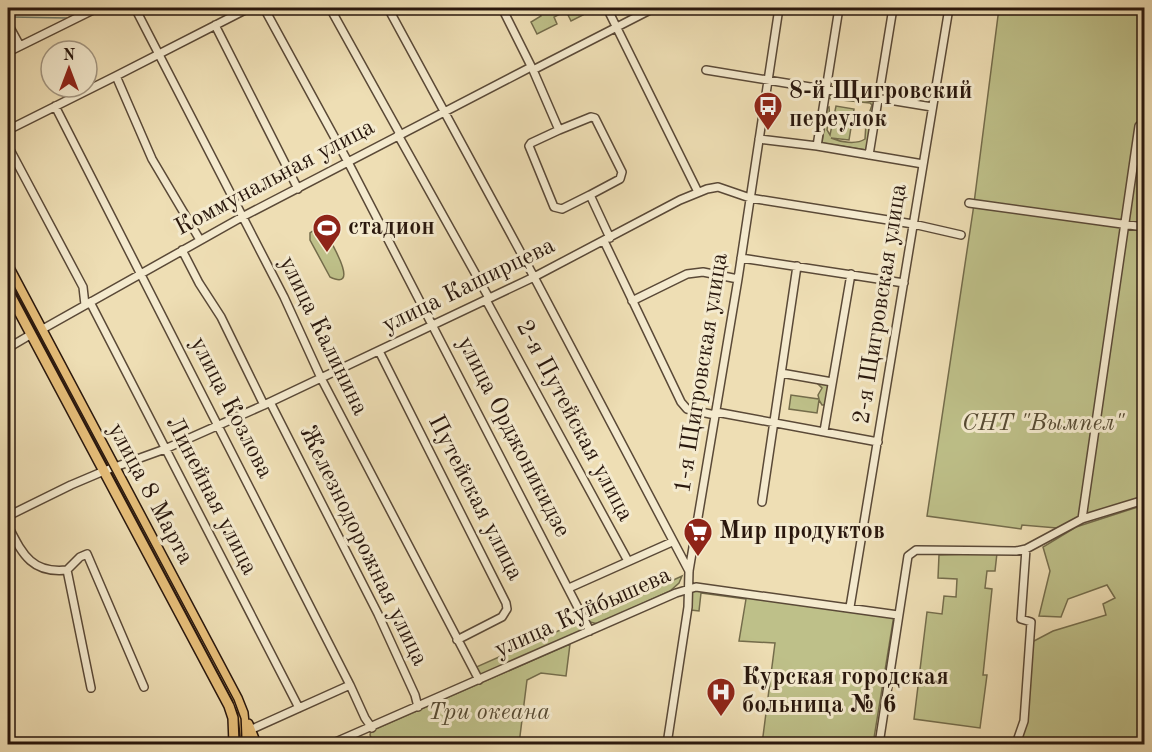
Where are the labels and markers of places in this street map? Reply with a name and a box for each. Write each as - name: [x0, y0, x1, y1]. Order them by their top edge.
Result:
- place label: 8-й Щигровский переулок: [789, 80, 973, 132]
- bus stop icon: 8-й Щигровский переулок: [752, 90, 784, 132]
- sports icon: стадион: [311, 212, 343, 254]
- place label: стадион: [348, 216, 435, 240]
- supermarket icon: Мир продуктов: [682, 516, 714, 558]
- place label: Мир продуктов: [719, 520, 885, 544]
- place label: Курская городская больница № 6: [742, 666, 949, 718]
- hospital icon: Курская городская больница № 6: [705, 676, 737, 718]

